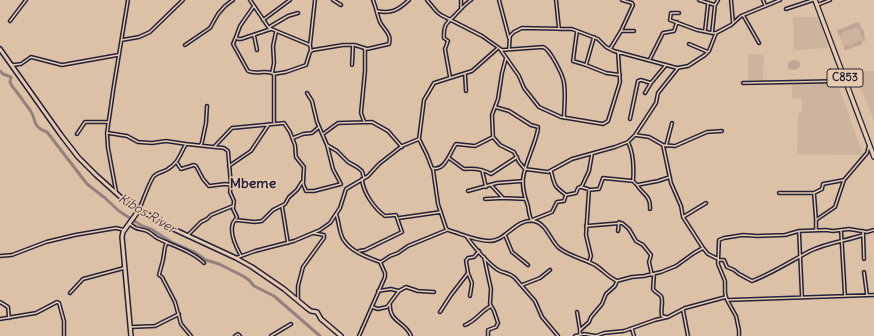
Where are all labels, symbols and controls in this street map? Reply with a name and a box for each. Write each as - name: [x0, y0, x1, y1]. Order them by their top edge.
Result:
- road number: C853: [827, 69, 863, 87]
- district label: Mbeme: [230, 176, 276, 192]
- water label: Kibos River: [115, 191, 179, 237]

